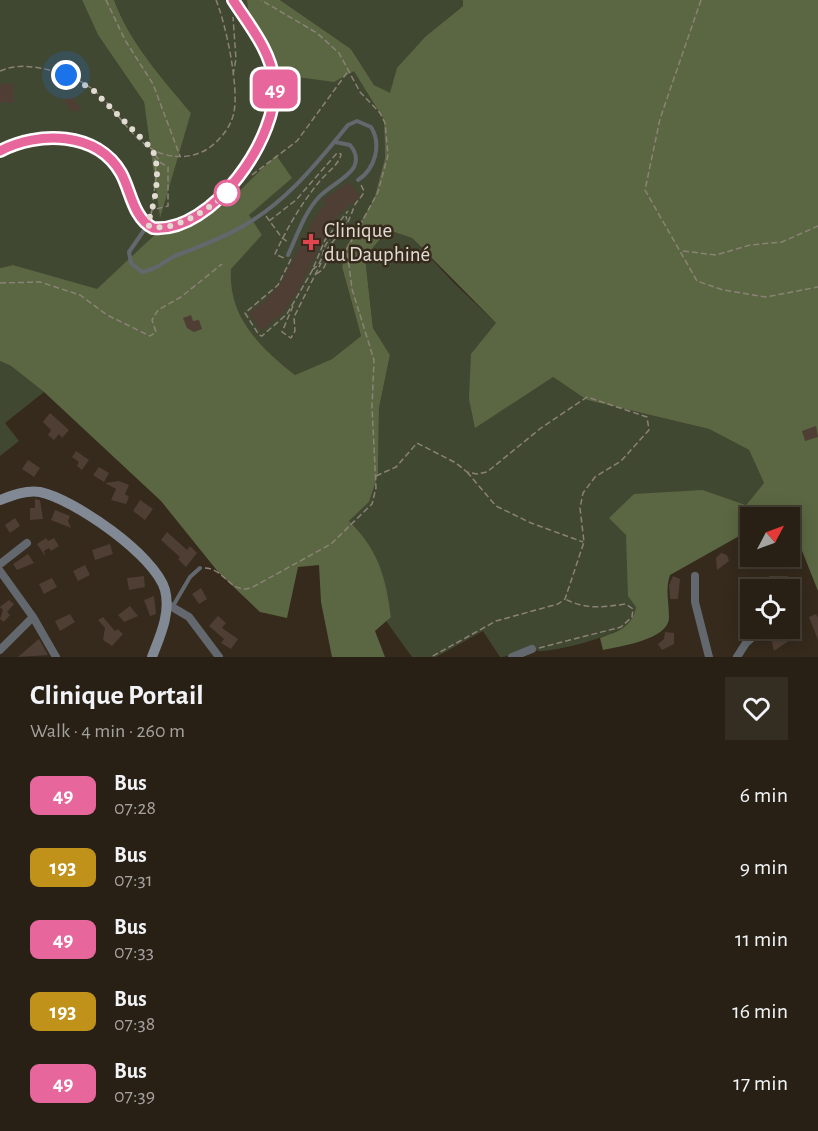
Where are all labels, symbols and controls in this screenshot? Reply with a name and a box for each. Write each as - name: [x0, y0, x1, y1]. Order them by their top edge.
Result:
- your location: [51, 60, 81, 90]
- line badge: 49: [248, 70, 302, 109]
- text: 49: [265, 79, 285, 100]
- unlabelled marker: [214, 180, 240, 206]
- place label: Clinique du Dauphiné: [324, 220, 430, 265]
- marker: Clinique du Dauphiné: [302, 233, 320, 251]
- north arrow: [740, 507, 800, 567]
- map controls: [740, 507, 800, 639]
- button: locate: [740, 579, 800, 639]
- button: heart: [725, 677, 788, 740]
- text: Clinique Portail: [30, 682, 204, 710]
- text: Walk · 4 min · 260 m: [30, 721, 185, 741]
- text: Bus: [114, 772, 147, 794]
- text: 6 min: [740, 784, 788, 806]
- text: 49: [53, 785, 73, 806]
- text: 07:28: [114, 798, 156, 818]
- text: Bus: [114, 844, 147, 866]
- text: 9 min: [740, 856, 788, 878]
- text: 193: [50, 857, 76, 878]
- text: 07:31: [114, 870, 153, 890]
- text: Bus: [114, 916, 147, 938]
- text: 11 min: [735, 928, 788, 950]
- text: 49: [53, 929, 73, 950]
- text: 07:33: [114, 942, 154, 962]
- text: Bus: [114, 988, 147, 1010]
- text: 16 min: [732, 1000, 788, 1022]
- text: 193: [50, 1001, 76, 1022]
- text: 07:38: [114, 1014, 155, 1034]
- text: Bus: [114, 1060, 147, 1082]
- text: 17 min: [733, 1072, 788, 1094]
- text: 49: [53, 1073, 73, 1094]
- text: 07:39: [114, 1086, 155, 1106]

